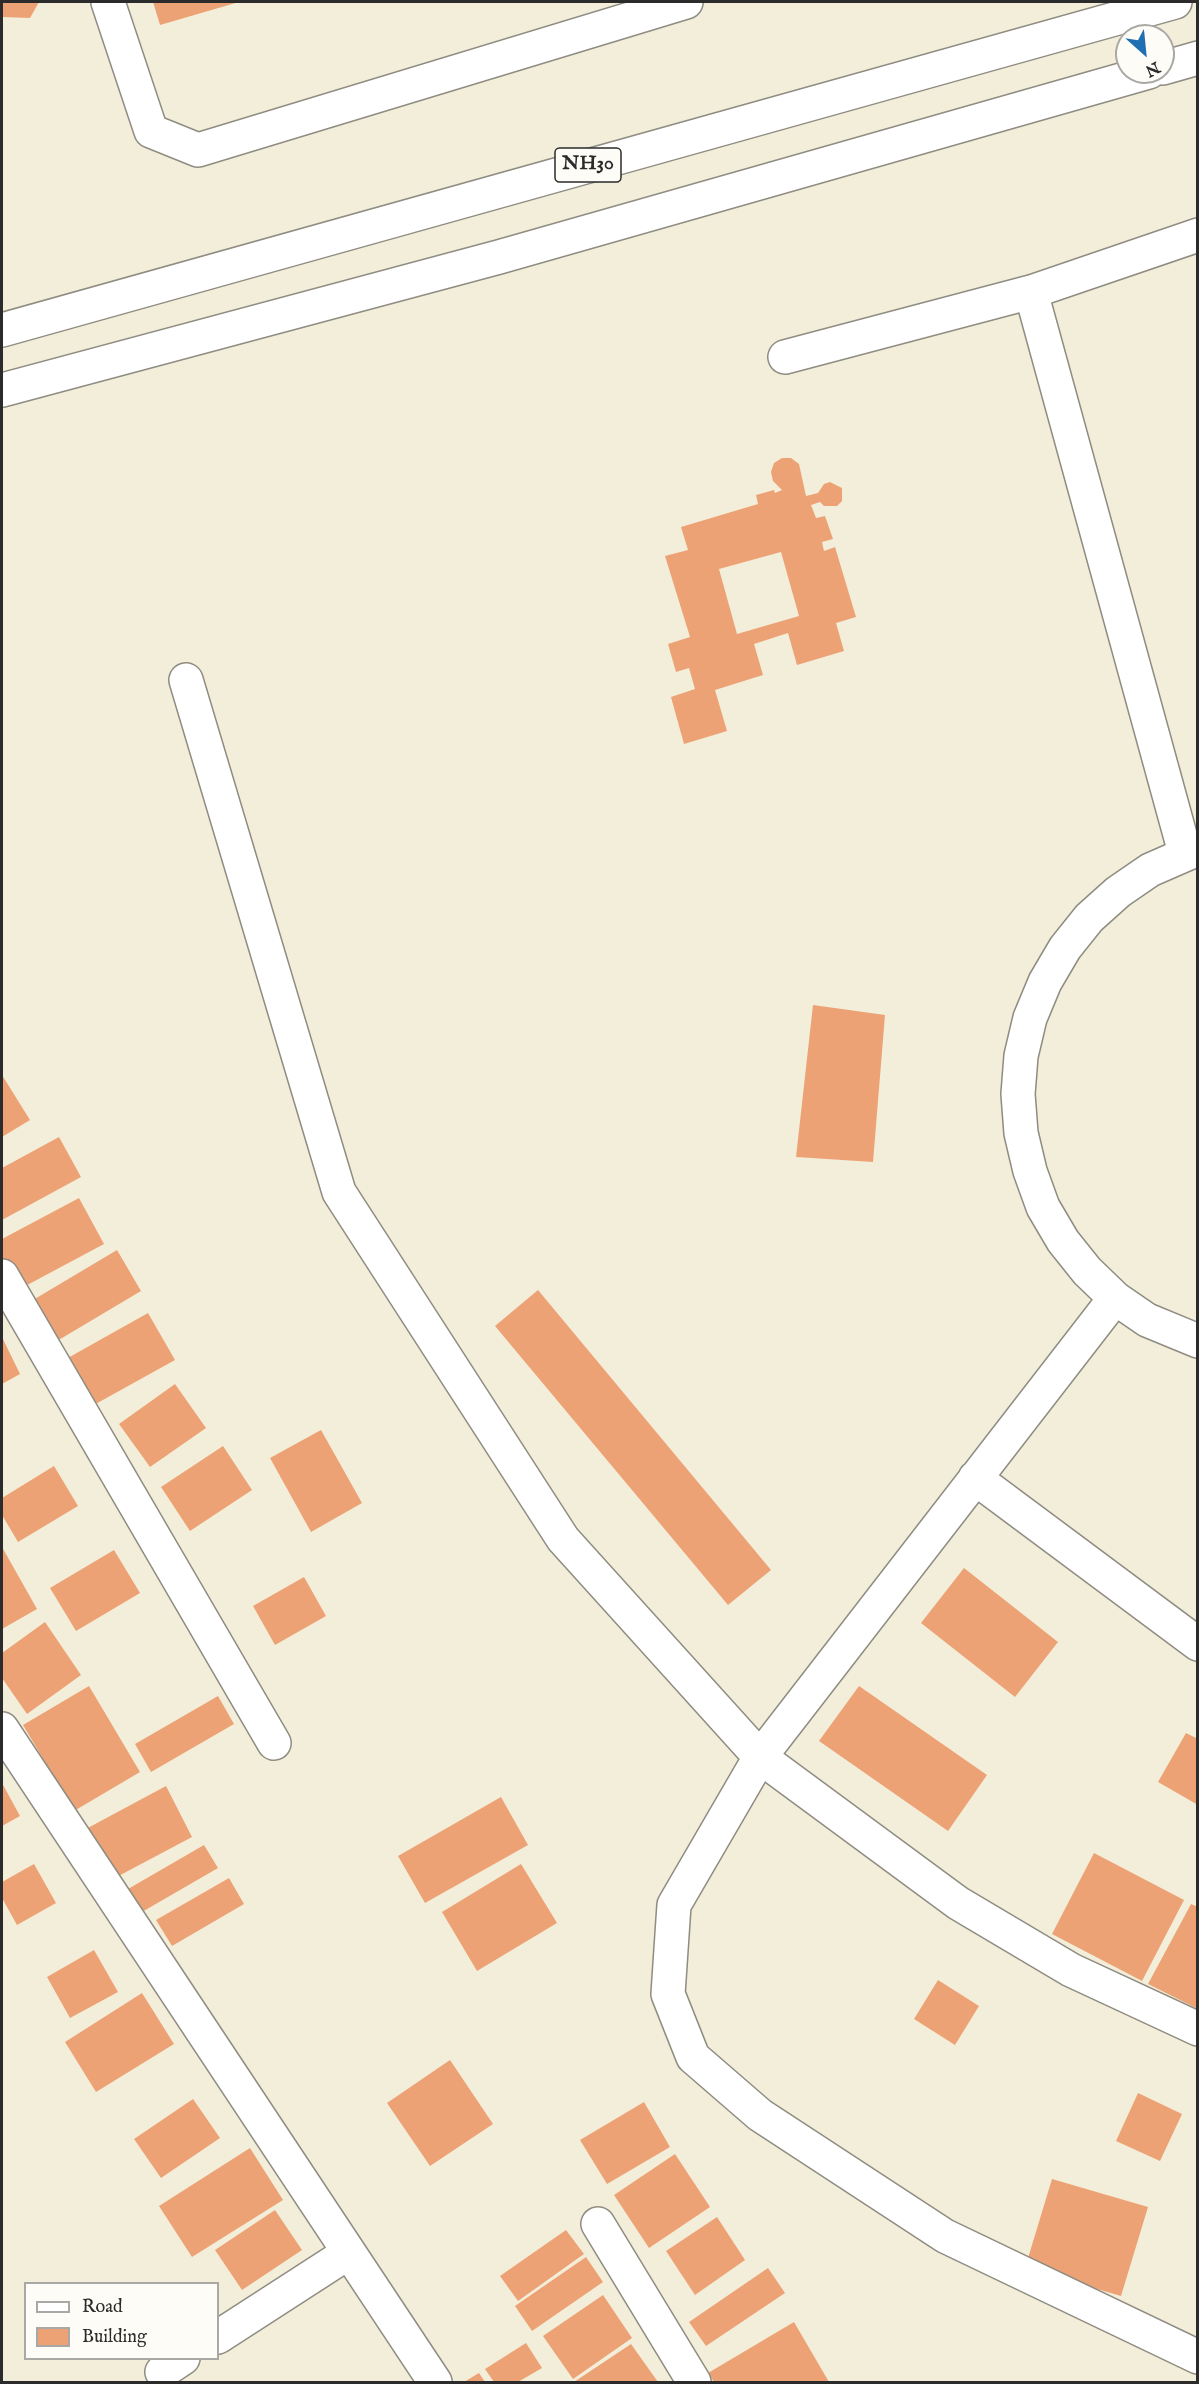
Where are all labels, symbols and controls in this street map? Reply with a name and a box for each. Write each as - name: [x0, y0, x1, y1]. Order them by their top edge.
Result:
- north arrow: [1115, 24, 1175, 84]
- text: N: [1142, 56, 1163, 80]
- road number: NH30: [555, 148, 621, 182]
- legend: [24, 2282, 219, 2360]
- text: Road: [82, 2296, 123, 2319]
- text: Building: [82, 2326, 147, 2349]

